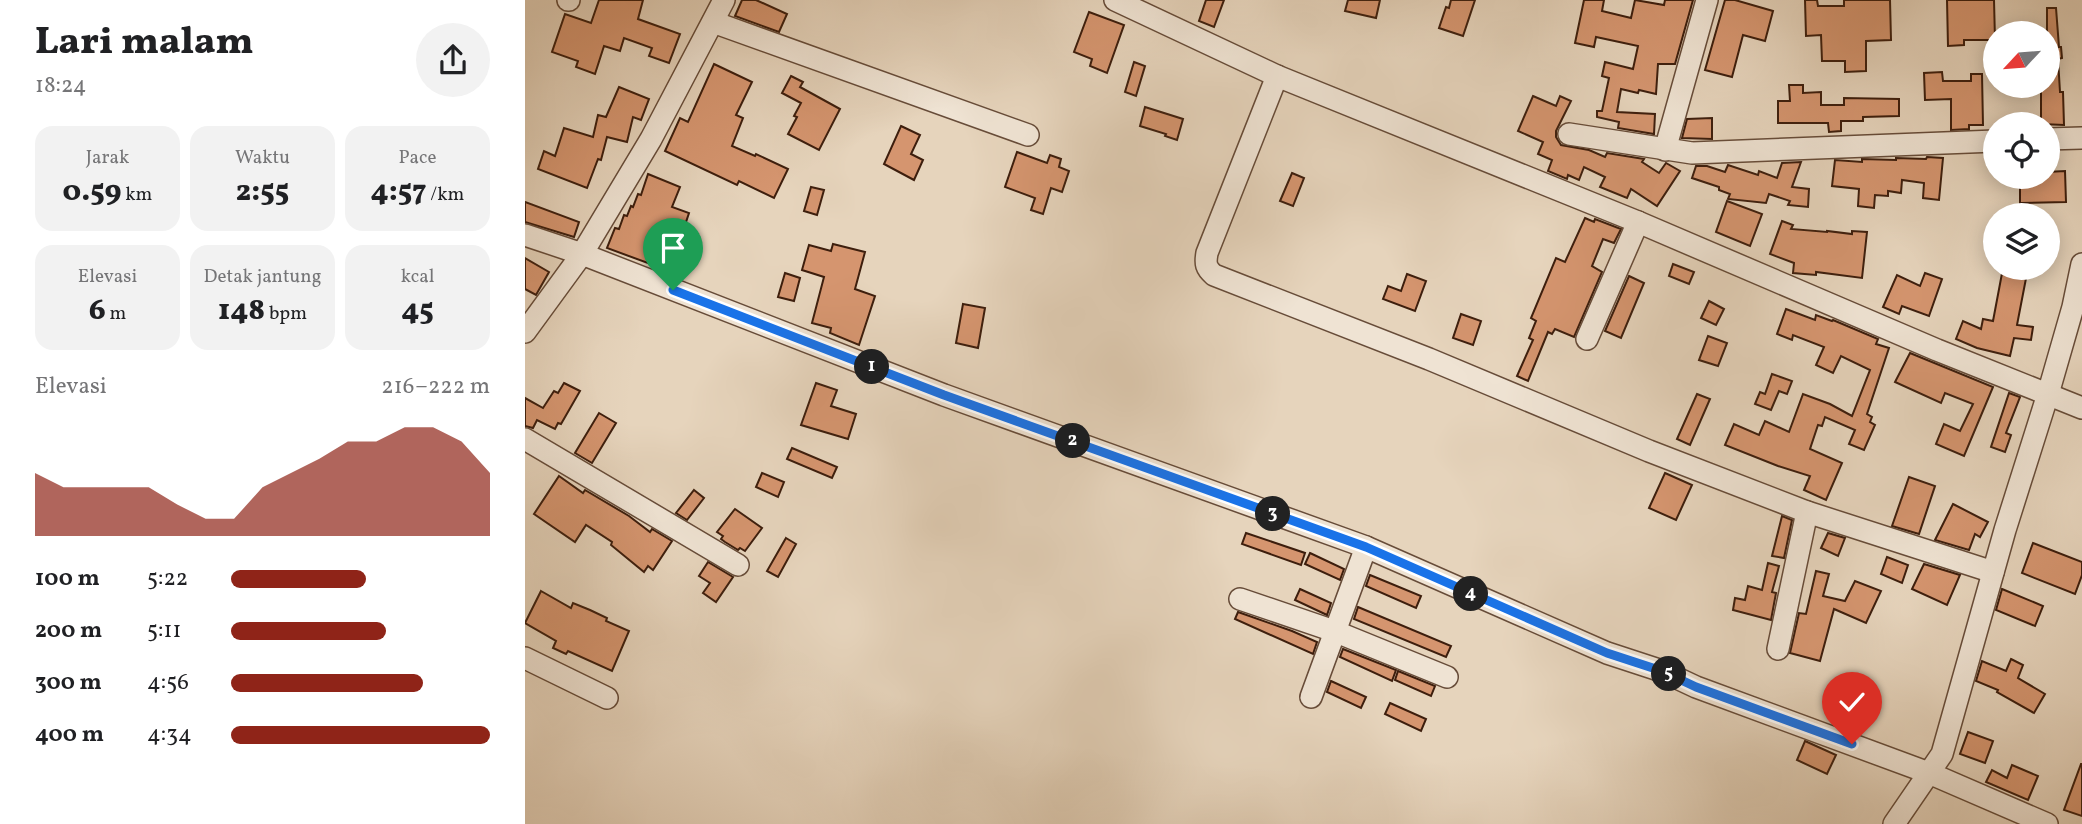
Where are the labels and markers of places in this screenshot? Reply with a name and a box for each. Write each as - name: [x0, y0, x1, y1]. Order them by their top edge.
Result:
- pin: [643, 218, 703, 290]
- pin: 1: [855, 350, 889, 384]
- pin: 2: [1055, 424, 1091, 458]
- pin: 3: [1255, 496, 1291, 532]
- pin: 4: [1453, 576, 1489, 612]
- pin: 5: [1651, 656, 1687, 692]
- pin: [1822, 672, 1882, 744]

